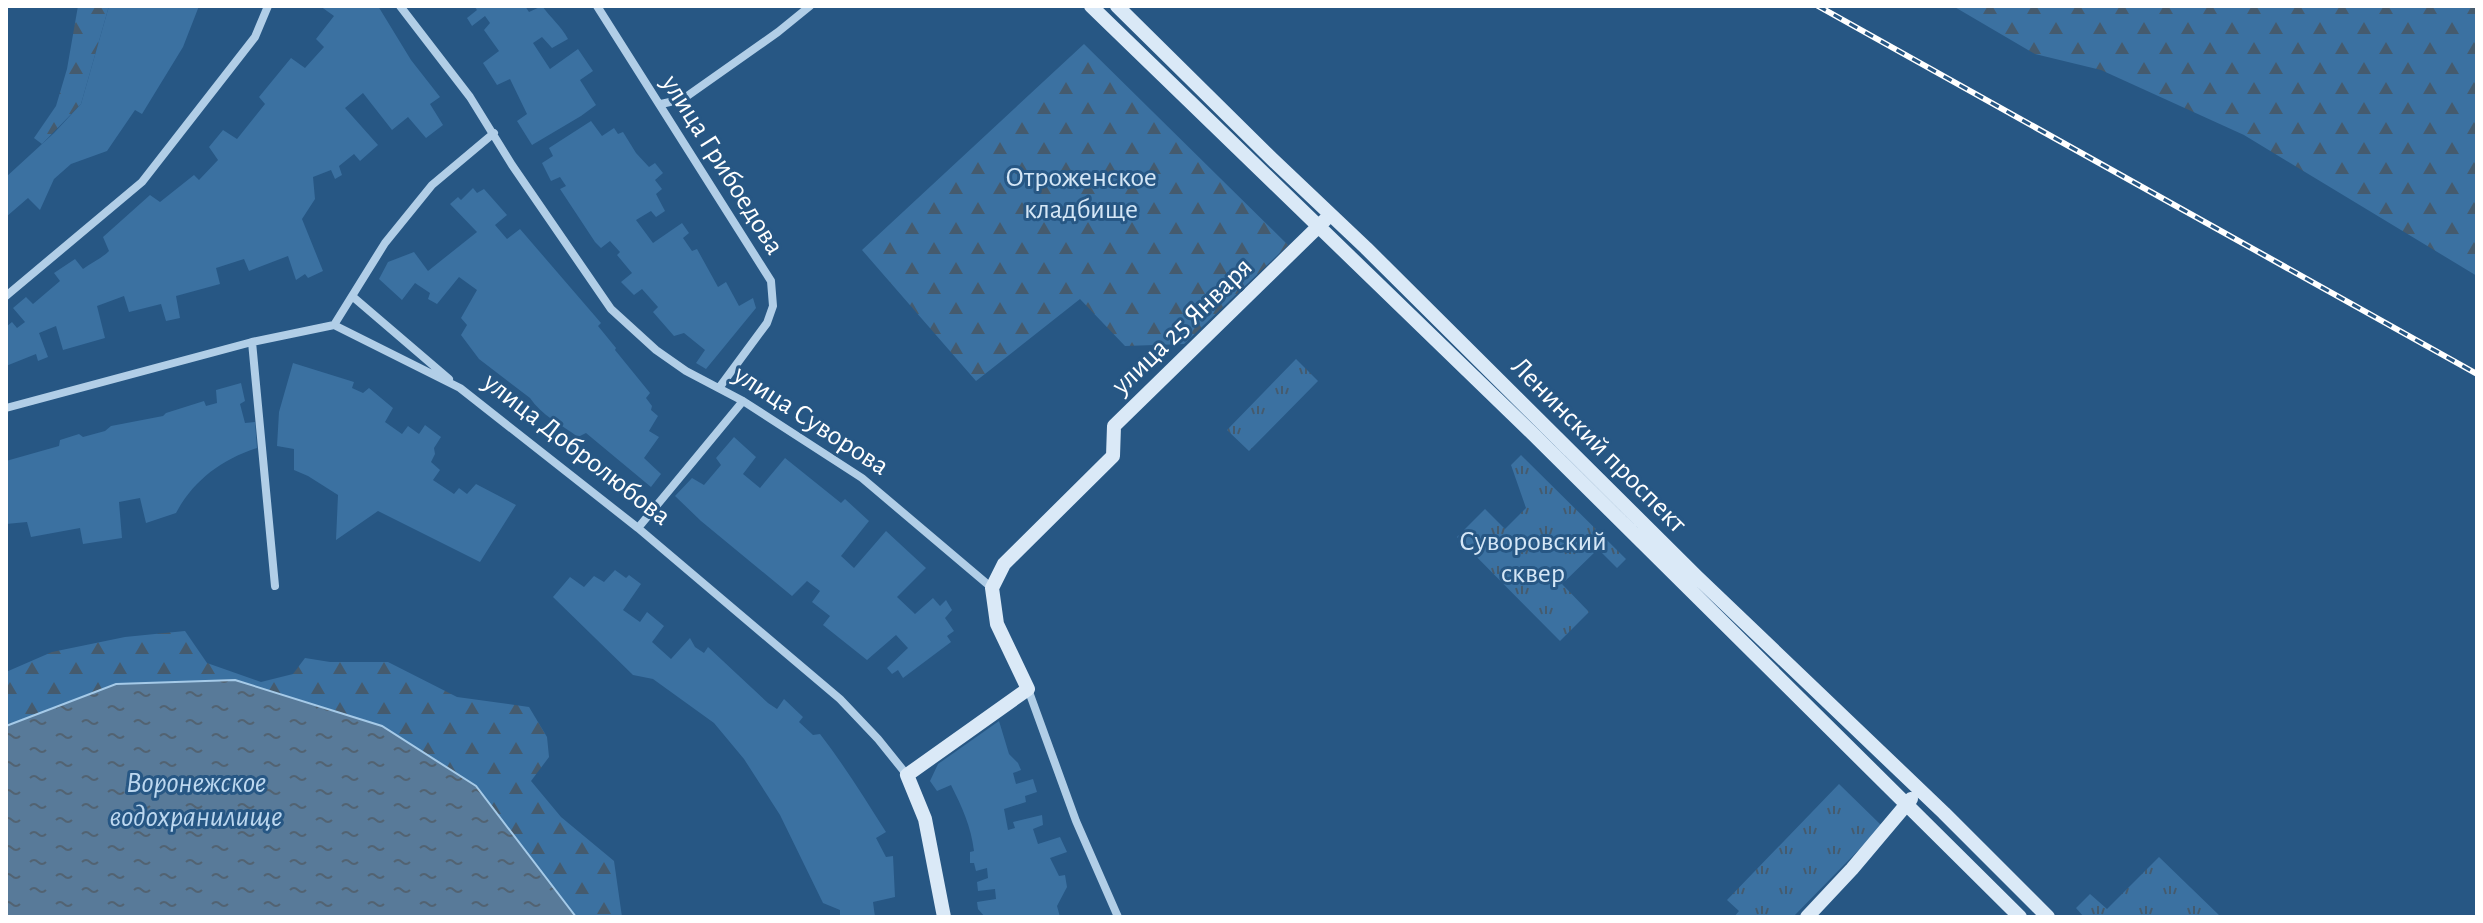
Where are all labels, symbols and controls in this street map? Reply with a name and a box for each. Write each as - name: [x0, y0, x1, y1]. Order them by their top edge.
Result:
- street label: улица Грибоедова: [655, 70, 789, 260]
- park label: Отроженское кладбище: [1005, 164, 1157, 224]
- street label: улица 25 Января: [1106, 253, 1258, 401]
- street label: Ленинский проспект: [1506, 352, 1692, 539]
- street label: улица Суворова: [728, 360, 894, 481]
- street label: улица Добролюбова: [477, 367, 676, 531]
- park label: Суворовский сквер: [1459, 528, 1607, 588]
- water label: Воронежское водохранилище: [110, 768, 282, 832]

